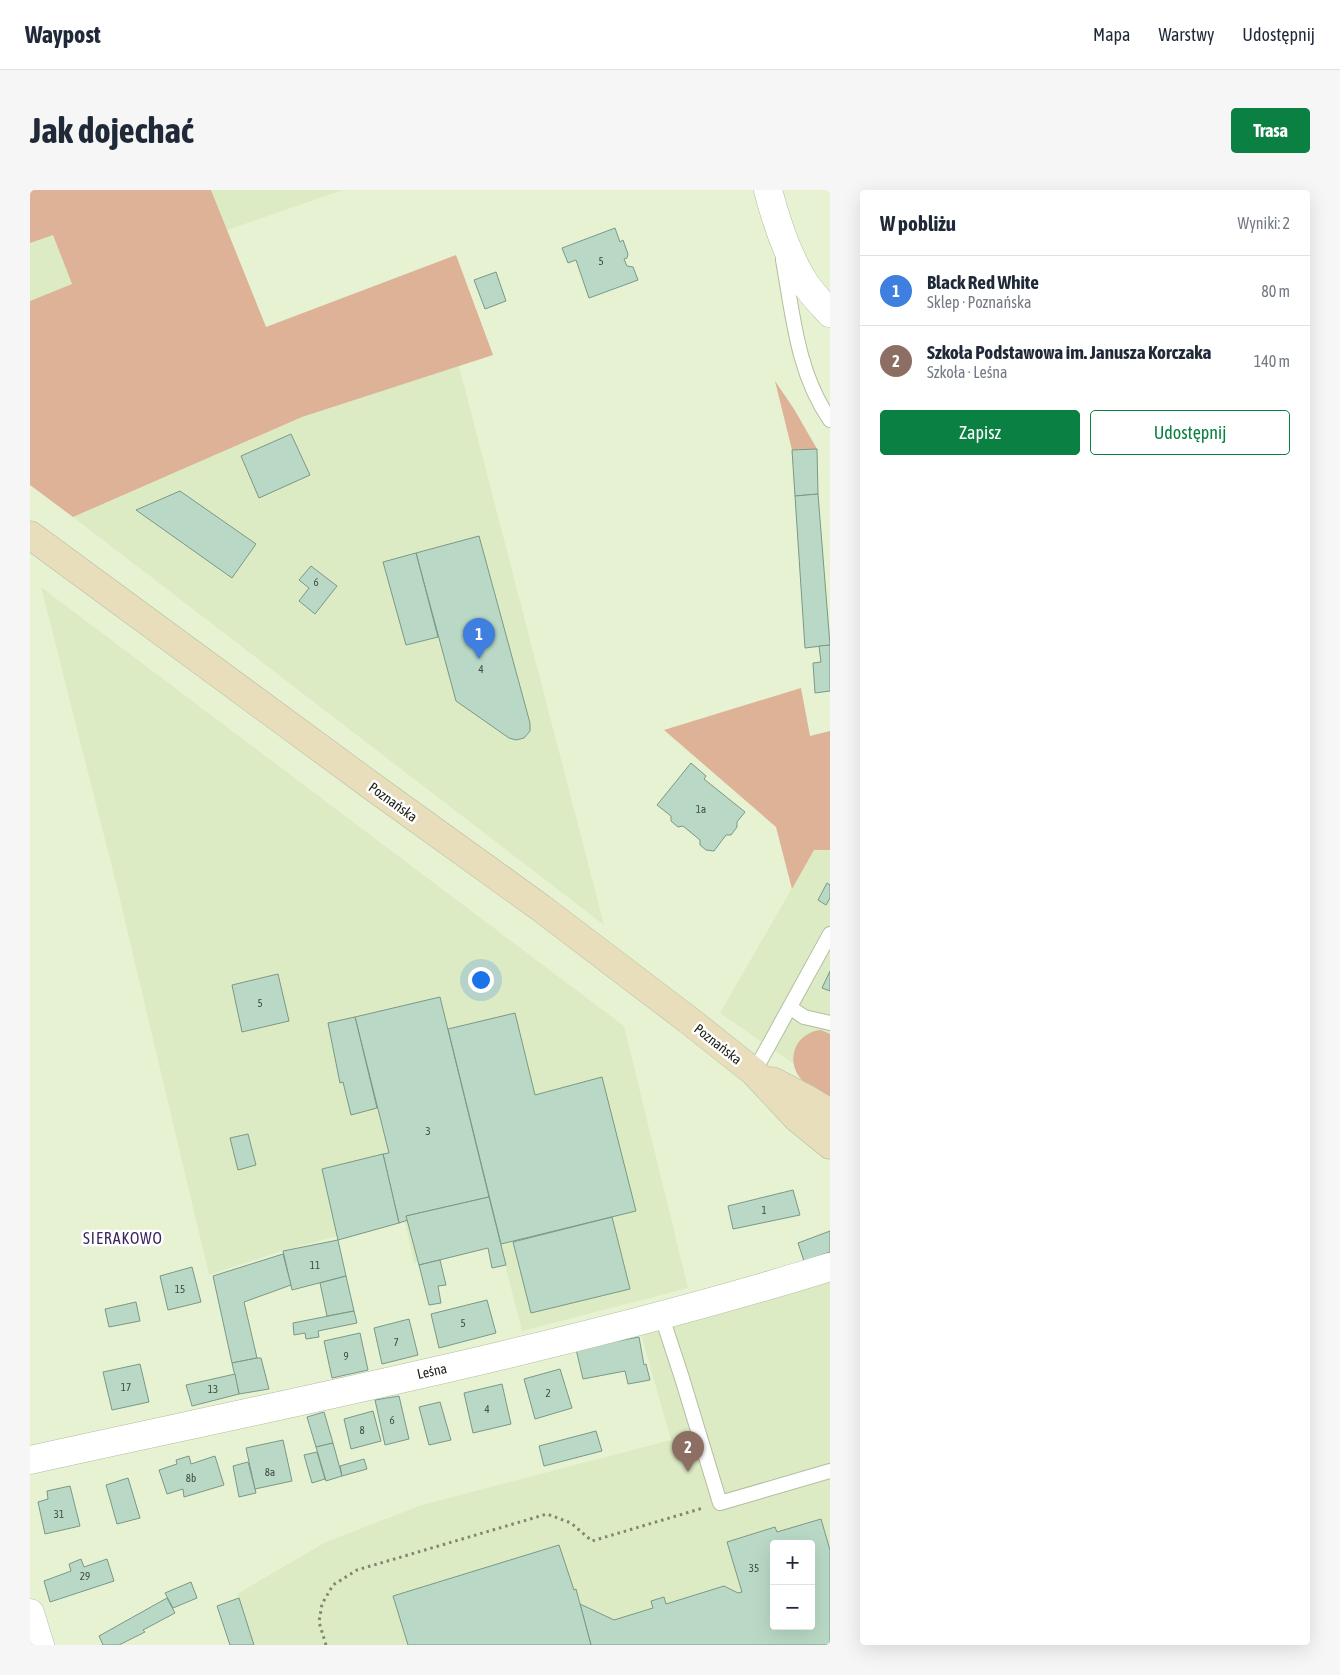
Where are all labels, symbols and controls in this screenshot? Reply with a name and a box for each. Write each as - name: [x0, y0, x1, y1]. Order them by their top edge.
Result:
- text: Waypost: [25, 21, 101, 48]
- text: Mapa: [1093, 24, 1130, 45]
- text: Warstwy: [1158, 24, 1214, 45]
- text: Udostępnij: [1242, 24, 1315, 45]
- button: Trasa: [1231, 108, 1310, 153]
- text: Jak dojechać: [30, 110, 194, 150]
- text: W pobliżu: [880, 211, 956, 235]
- text: Wyniki: 2: [1238, 214, 1290, 232]
- house number: 5: [598, 255, 604, 267]
- text: Black Red White: [927, 271, 1039, 293]
- text: 1: [892, 282, 900, 300]
- text: 80 m: [1261, 282, 1290, 300]
- text: Sklep · Poznańska: [927, 293, 1031, 311]
- text: Szkoła Podstawowa im. Janusza Korczaka: [927, 341, 1211, 363]
- text: 2: [892, 352, 900, 370]
- text: 140 m: [1254, 352, 1290, 370]
- text: Szkoła · Leśna: [927, 363, 1008, 381]
- button: Zapisz: [880, 410, 1080, 455]
- button: Udostępnij: [1090, 410, 1290, 455]
- house number: 6: [313, 576, 319, 588]
- pin: 1: [463, 618, 495, 659]
- house number: 4: [478, 663, 484, 675]
- street label: Poznańska: [366, 779, 420, 825]
- house number: 1a: [696, 803, 706, 815]
- your location: [468, 967, 494, 993]
- house number: 5: [257, 997, 263, 1009]
- street label: Poznańska: [691, 1020, 745, 1068]
- house number: 3: [425, 1125, 431, 1137]
- house number: 1: [761, 1204, 767, 1216]
- district label: SIERAKOWO: [83, 1229, 163, 1247]
- house number: 11: [310, 1259, 320, 1271]
- house number: 15: [175, 1283, 185, 1295]
- house number: 5: [460, 1317, 466, 1329]
- house number: 7: [393, 1336, 399, 1348]
- house number: 9: [343, 1350, 349, 1362]
- street label: Leśna: [416, 1360, 448, 1382]
- house number: 17: [121, 1381, 131, 1393]
- house number: 13: [208, 1383, 218, 1395]
- house number: 2: [545, 1387, 551, 1399]
- house number: 4: [484, 1403, 490, 1415]
- house number: 6: [389, 1414, 395, 1426]
- house number: 8: [359, 1424, 365, 1436]
- pin: 2: [672, 1431, 704, 1472]
- house number: 8a: [265, 1466, 275, 1478]
- house number: 8b: [186, 1472, 196, 1484]
- house number: 31: [54, 1508, 64, 1520]
- map controls: [770, 1540, 815, 1630]
- button: +: [770, 1540, 815, 1585]
- house number: 35: [749, 1562, 759, 1574]
- house number: 29: [80, 1570, 90, 1582]
- button: −: [770, 1585, 815, 1630]

